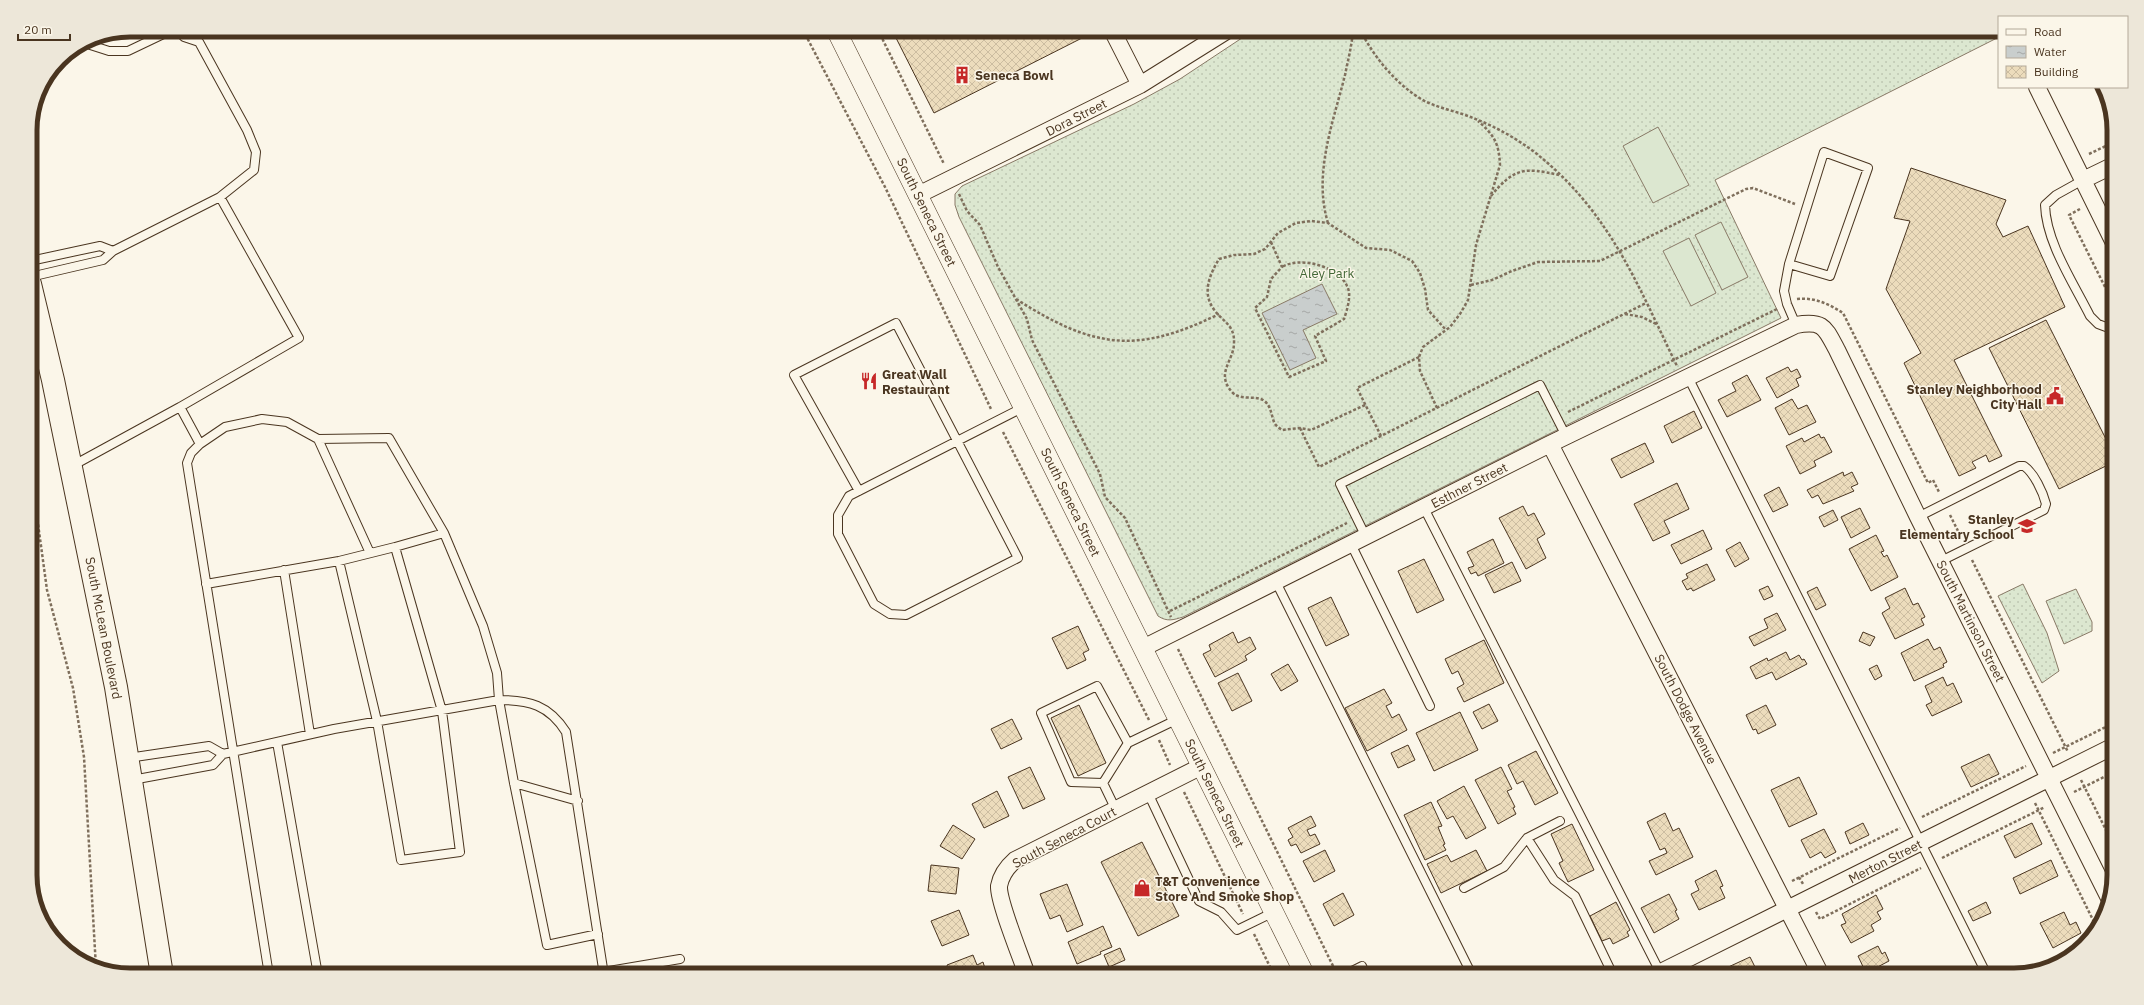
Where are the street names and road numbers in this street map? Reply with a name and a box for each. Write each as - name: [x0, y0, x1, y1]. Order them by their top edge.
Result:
- street label: Dora Street: [1043, 95, 1110, 140]
- street label: South Seneca Street: [893, 155, 960, 269]
- street label: South Seneca Street: [1037, 445, 1104, 559]
- street label: Esthner Street: [1428, 459, 1510, 512]
- street label: South McLean Boulevard: [81, 556, 126, 701]
- street label: South Martinson Street: [1932, 557, 2009, 685]
- street label: South Dodge Avenue: [1650, 651, 1721, 767]
- street label: South Seneca Street: [1181, 736, 1248, 850]
- street label: South Seneca Court: [1009, 803, 1119, 872]
- street label: Merton Street: [1846, 836, 1925, 887]

